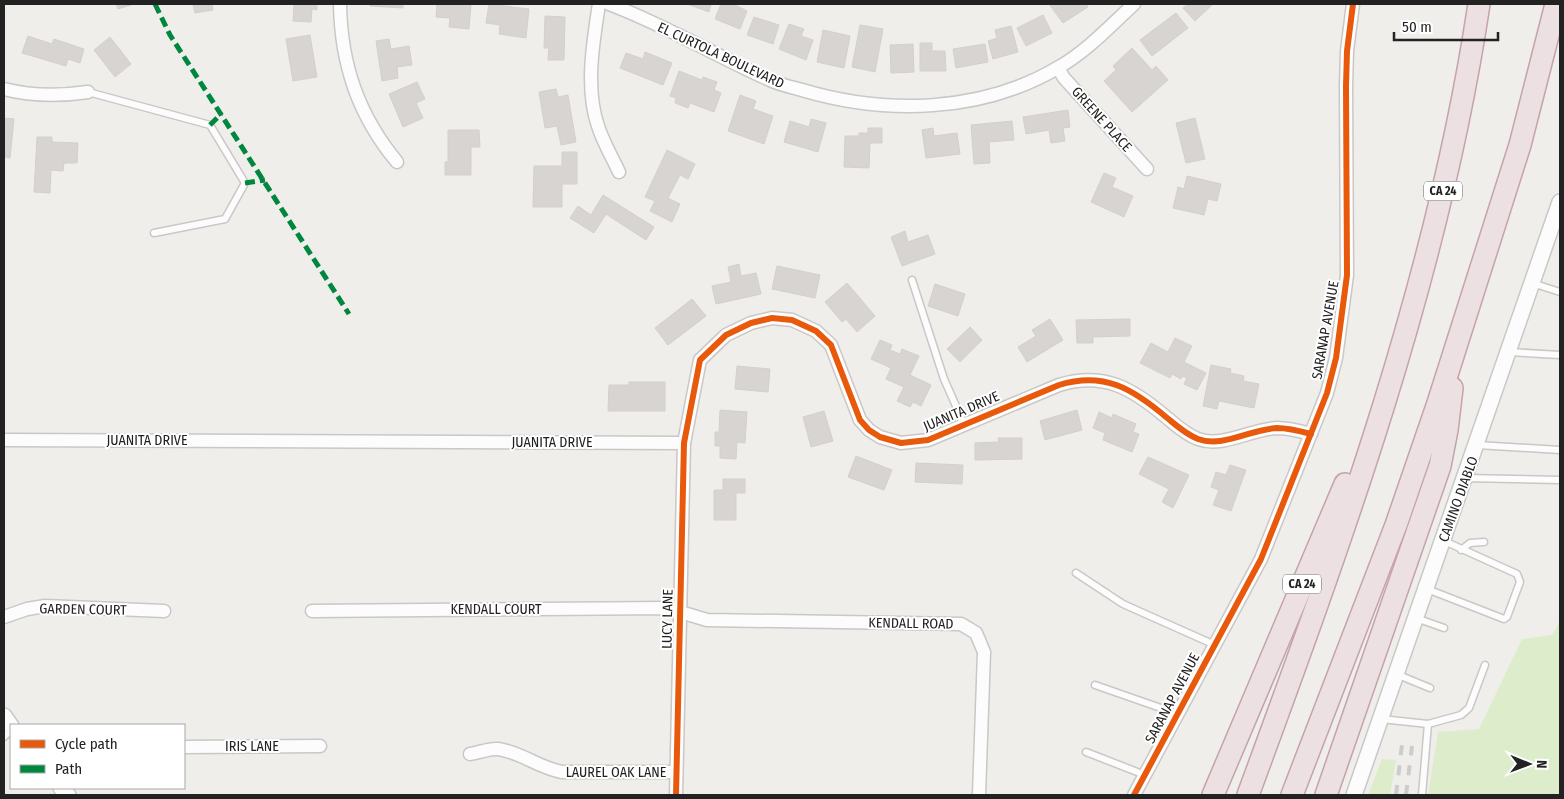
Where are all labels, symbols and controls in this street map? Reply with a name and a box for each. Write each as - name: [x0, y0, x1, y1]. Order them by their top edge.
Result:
- scale bar: [1394, 10, 1498, 42]
- text: 50 m: [1402, 18, 1432, 36]
- street label: EL CURTOLA BOULEVARD: [655, 19, 787, 92]
- street label: GREENE PLACE: [1068, 83, 1136, 156]
- road number: CA 24: [1424, 182, 1462, 200]
- street label: SARANAP AVENUE: [1308, 279, 1343, 381]
- street label: JUANITA DRIVE: [921, 388, 1002, 435]
- street label: JUANITA DRIVE: [106, 432, 188, 449]
- street label: JUANITA DRIVE: [511, 434, 593, 451]
- street label: CAMINO DIABLO: [1435, 454, 1482, 544]
- road number: CA 24: [1283, 574, 1321, 594]
- street label: LUCY LANE: [658, 588, 677, 649]
- street label: GARDEN COURT: [39, 600, 127, 619]
- street label: KENDALL COURT: [450, 601, 542, 618]
- street label: KENDALL ROAD: [868, 614, 954, 633]
- street label: SARANAP AVENUE: [1141, 650, 1204, 746]
- legend: [10, 724, 185, 789]
- text: Cycle path: [55, 735, 118, 753]
- street label: IRIS LANE: [225, 738, 279, 755]
- north arrow: [1504, 739, 1554, 789]
- text: Path: [55, 760, 82, 778]
- text: N: [1533, 760, 1550, 769]
- street label: LAUREL OAK LANE: [566, 764, 667, 781]

